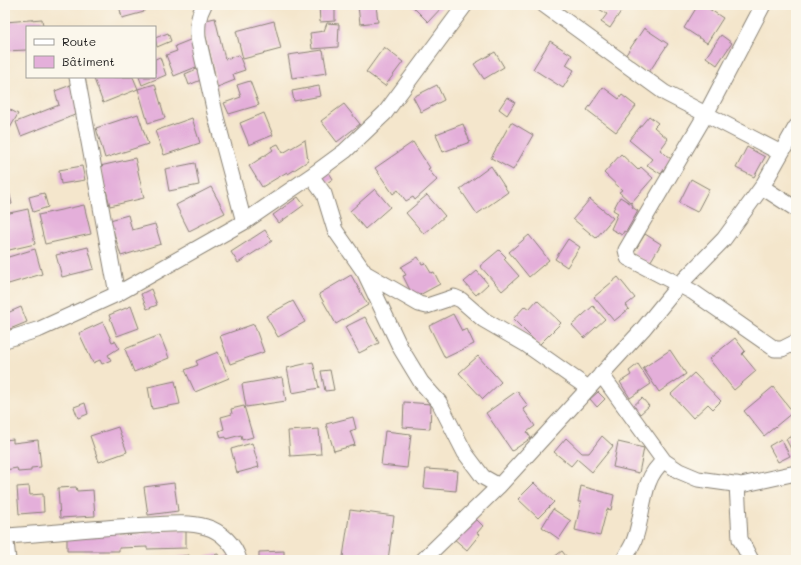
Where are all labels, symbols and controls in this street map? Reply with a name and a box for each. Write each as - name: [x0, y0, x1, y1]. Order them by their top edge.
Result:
- legend: [26, 26, 156, 78]
- text: Route: [62, 33, 96, 49]
- text: Bâtiment: [62, 53, 115, 69]

